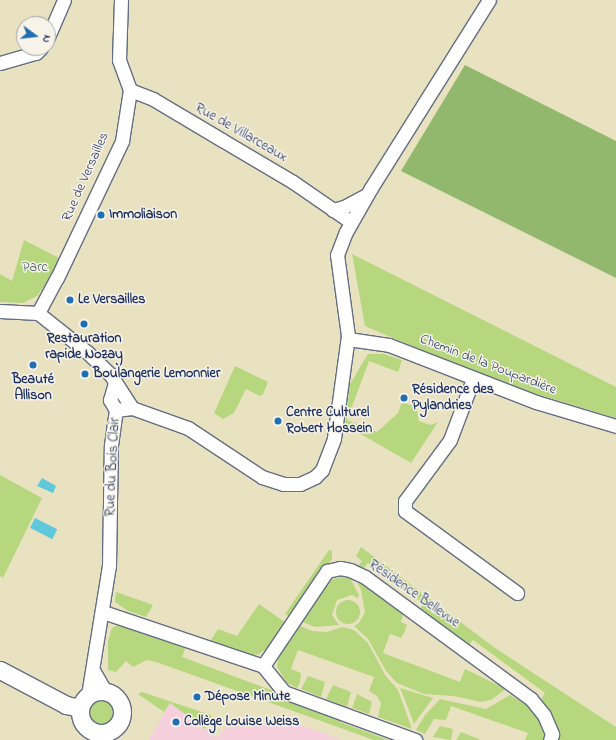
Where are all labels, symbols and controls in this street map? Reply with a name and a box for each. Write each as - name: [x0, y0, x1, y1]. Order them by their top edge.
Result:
- north arrow: [16, 16, 56, 56]
- text: N: [38, 33, 55, 45]
- street label: Rue de Villarceaux: [192, 100, 290, 166]
- street label: Rue de Versailles: [59, 130, 113, 224]
- place label: Immoliaison: [109, 207, 177, 223]
- marker: Immoliaison: [96, 210, 106, 220]
- park label: Parc: [22, 260, 48, 276]
- place label: Le Versailles: [78, 292, 145, 308]
- marker: Le Versailles: [65, 295, 75, 305]
- marker: Restauration rapide Nozay: [79, 319, 89, 329]
- place label: Restauration rapide Nozay: [45, 331, 123, 364]
- street label: Chemin de la Poupardière: [417, 331, 559, 399]
- marker: Beauté Allison: [28, 360, 38, 370]
- place label: Boulangerie Lemonnier: [93, 366, 220, 382]
- marker: Boulangerie Lemonnier: [80, 369, 90, 379]
- place label: Beauté Allison: [12, 372, 54, 404]
- place label: Résidence des Pylandries: [412, 382, 494, 414]
- marker: Résidence des Pylandries: [399, 393, 409, 403]
- place label: Centre Culturel Robert Hossein: [286, 405, 372, 438]
- marker: Centre Culturel Robert Hossein: [273, 416, 283, 426]
- street label: Rue du Bois Clair: [102, 417, 124, 517]
- street label: Résidence Bellevue: [365, 556, 463, 632]
- place label: Dépose Minute: [205, 689, 290, 705]
- marker: Dépose Minute: [192, 692, 202, 702]
- place label: Collège Louise Weiss: [184, 714, 299, 730]
- marker: Collège Louise Weiss: [171, 717, 181, 727]

